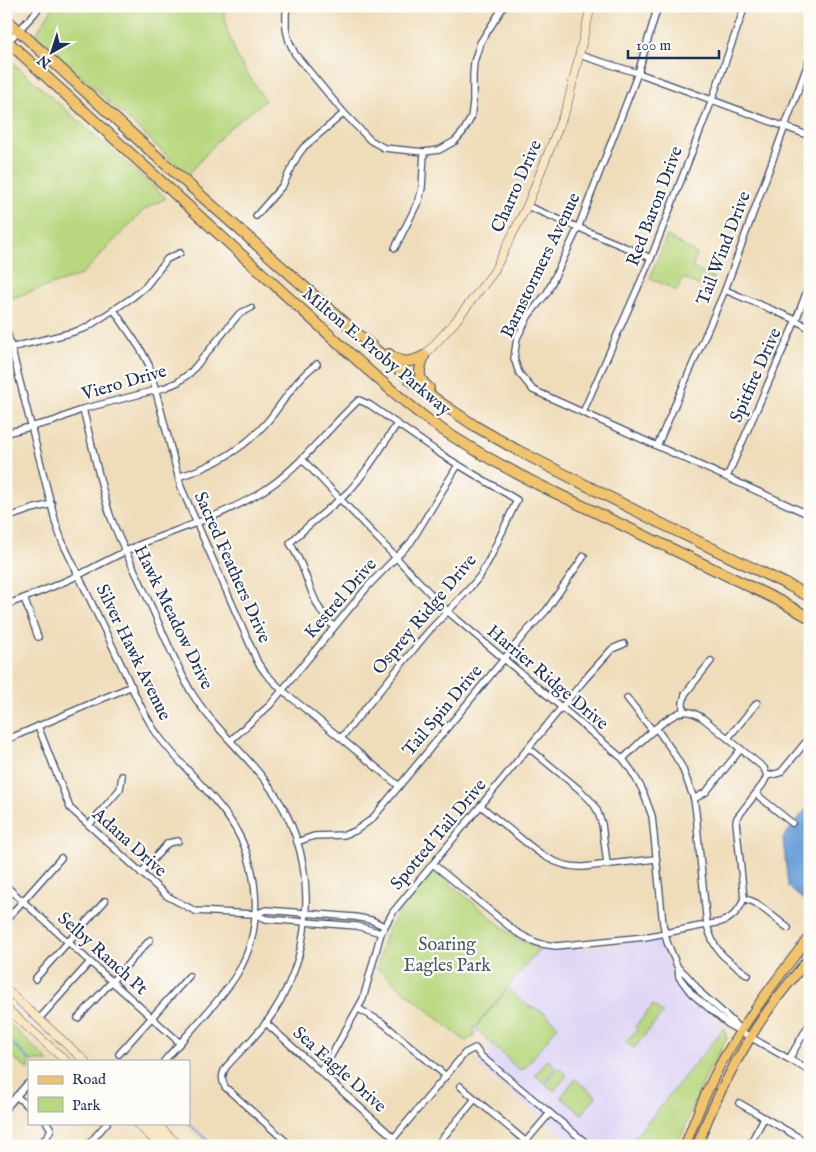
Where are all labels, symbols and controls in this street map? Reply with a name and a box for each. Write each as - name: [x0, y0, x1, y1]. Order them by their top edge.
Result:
- north arrow: [28, 28, 78, 78]
- scale bar: [628, 28, 720, 60]
- text: 100 m: [636, 36, 672, 55]
- text: N: [34, 51, 56, 73]
- street label: Charro Drive: [487, 137, 548, 237]
- street label: Red Baron Drive: [622, 143, 689, 270]
- street label: Tail Wind Drive: [692, 188, 757, 309]
- street label: Barnstormers Avenue: [496, 189, 586, 342]
- street label: Milton E. Proby Parkway: [297, 283, 455, 421]
- street label: Spitfire Drive: [725, 325, 787, 426]
- street label: Viero Drive: [78, 360, 169, 407]
- street label: Sacred Feathers Drive: [188, 488, 275, 647]
- street label: Hawk Meadow Drive: [128, 542, 218, 694]
- street label: Osprey Ridge Drive: [368, 550, 482, 680]
- street label: Kestrel Drive: [300, 554, 382, 644]
- street label: Silver Hawk Avenue: [90, 581, 176, 725]
- street label: Harrier Ridge Drive: [481, 621, 613, 736]
- street label: Tail Spin Drive: [398, 661, 488, 761]
- street label: Spotted Tail Drive: [386, 775, 492, 895]
- street label: Adana Drive: [86, 803, 171, 883]
- street label: Selby Ranch Pt: [52, 908, 152, 1001]
- park label: Soaring Eagles Park: [403, 934, 491, 978]
- street label: Sea Eagle Drive: [287, 1022, 391, 1118]
- legend: [28, 1060, 190, 1124]
- text: Road: [72, 1070, 107, 1089]
- text: Park: [72, 1096, 102, 1115]

